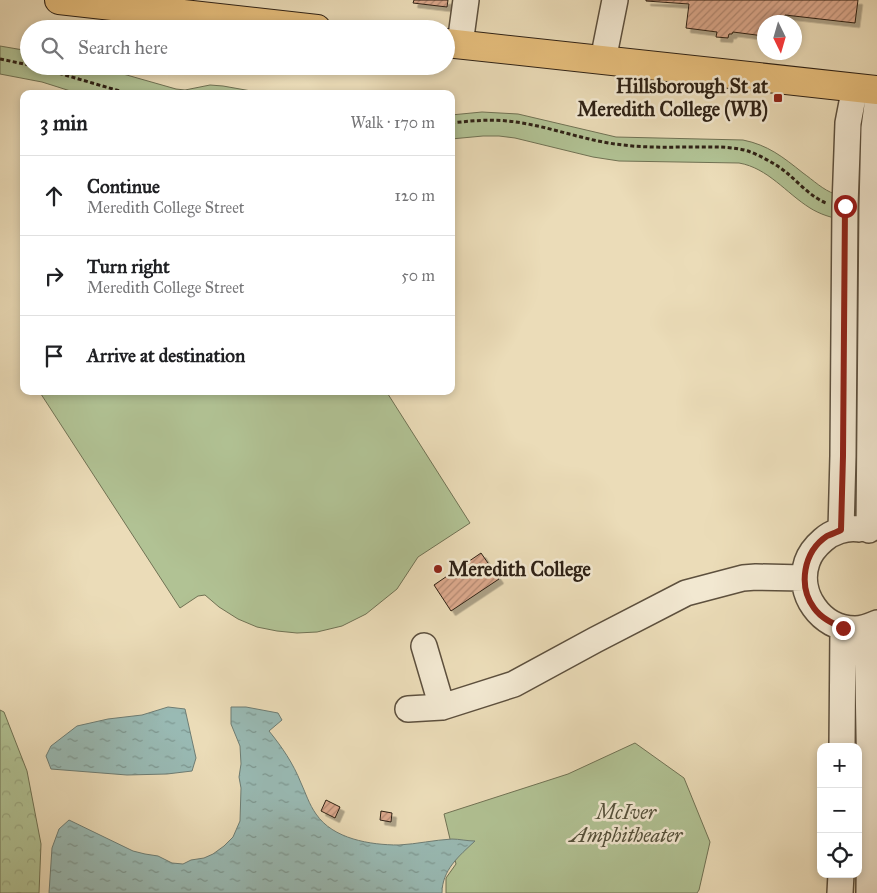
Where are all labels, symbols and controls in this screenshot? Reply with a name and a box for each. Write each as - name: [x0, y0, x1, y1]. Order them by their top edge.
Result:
- north arrow: [757, 15, 802, 60]
- search box: [20, 20, 455, 75]
- icon: search: [38, 34, 66, 62]
- text: Search here: [78, 36, 168, 59]
- place label: Hillsborough St at Meredith College (WB): [577, 74, 769, 122]
- marker: Hillsborough St at Meredith College (WB): [772, 92, 784, 104]
- text: 3 min: [40, 110, 88, 136]
- text: Walk · 170 m: [351, 113, 435, 132]
- text: Continue: [87, 175, 160, 198]
- icon: ahead: [40, 182, 68, 210]
- text: 120 m: [395, 186, 435, 205]
- route start: [834, 195, 857, 218]
- text: Meredith College Street: [87, 198, 245, 217]
- text: Turn right: [87, 255, 170, 278]
- icon: right: [40, 262, 68, 290]
- text: 50 m: [401, 266, 435, 285]
- text: Meredith College Street: [87, 278, 245, 297]
- icon: arrive: [40, 342, 68, 370]
- text: Arrive at destination: [87, 344, 245, 367]
- place label: Meredith College: [448, 557, 592, 582]
- marker: Meredith College: [432, 563, 444, 575]
- route end: [832, 617, 855, 640]
- map controls: [817, 743, 862, 878]
- button: +: [817, 743, 862, 788]
- button: −: [817, 788, 862, 833]
- park label: McIver Amphitheater: [568, 800, 684, 848]
- button: locate: [817, 833, 862, 878]

